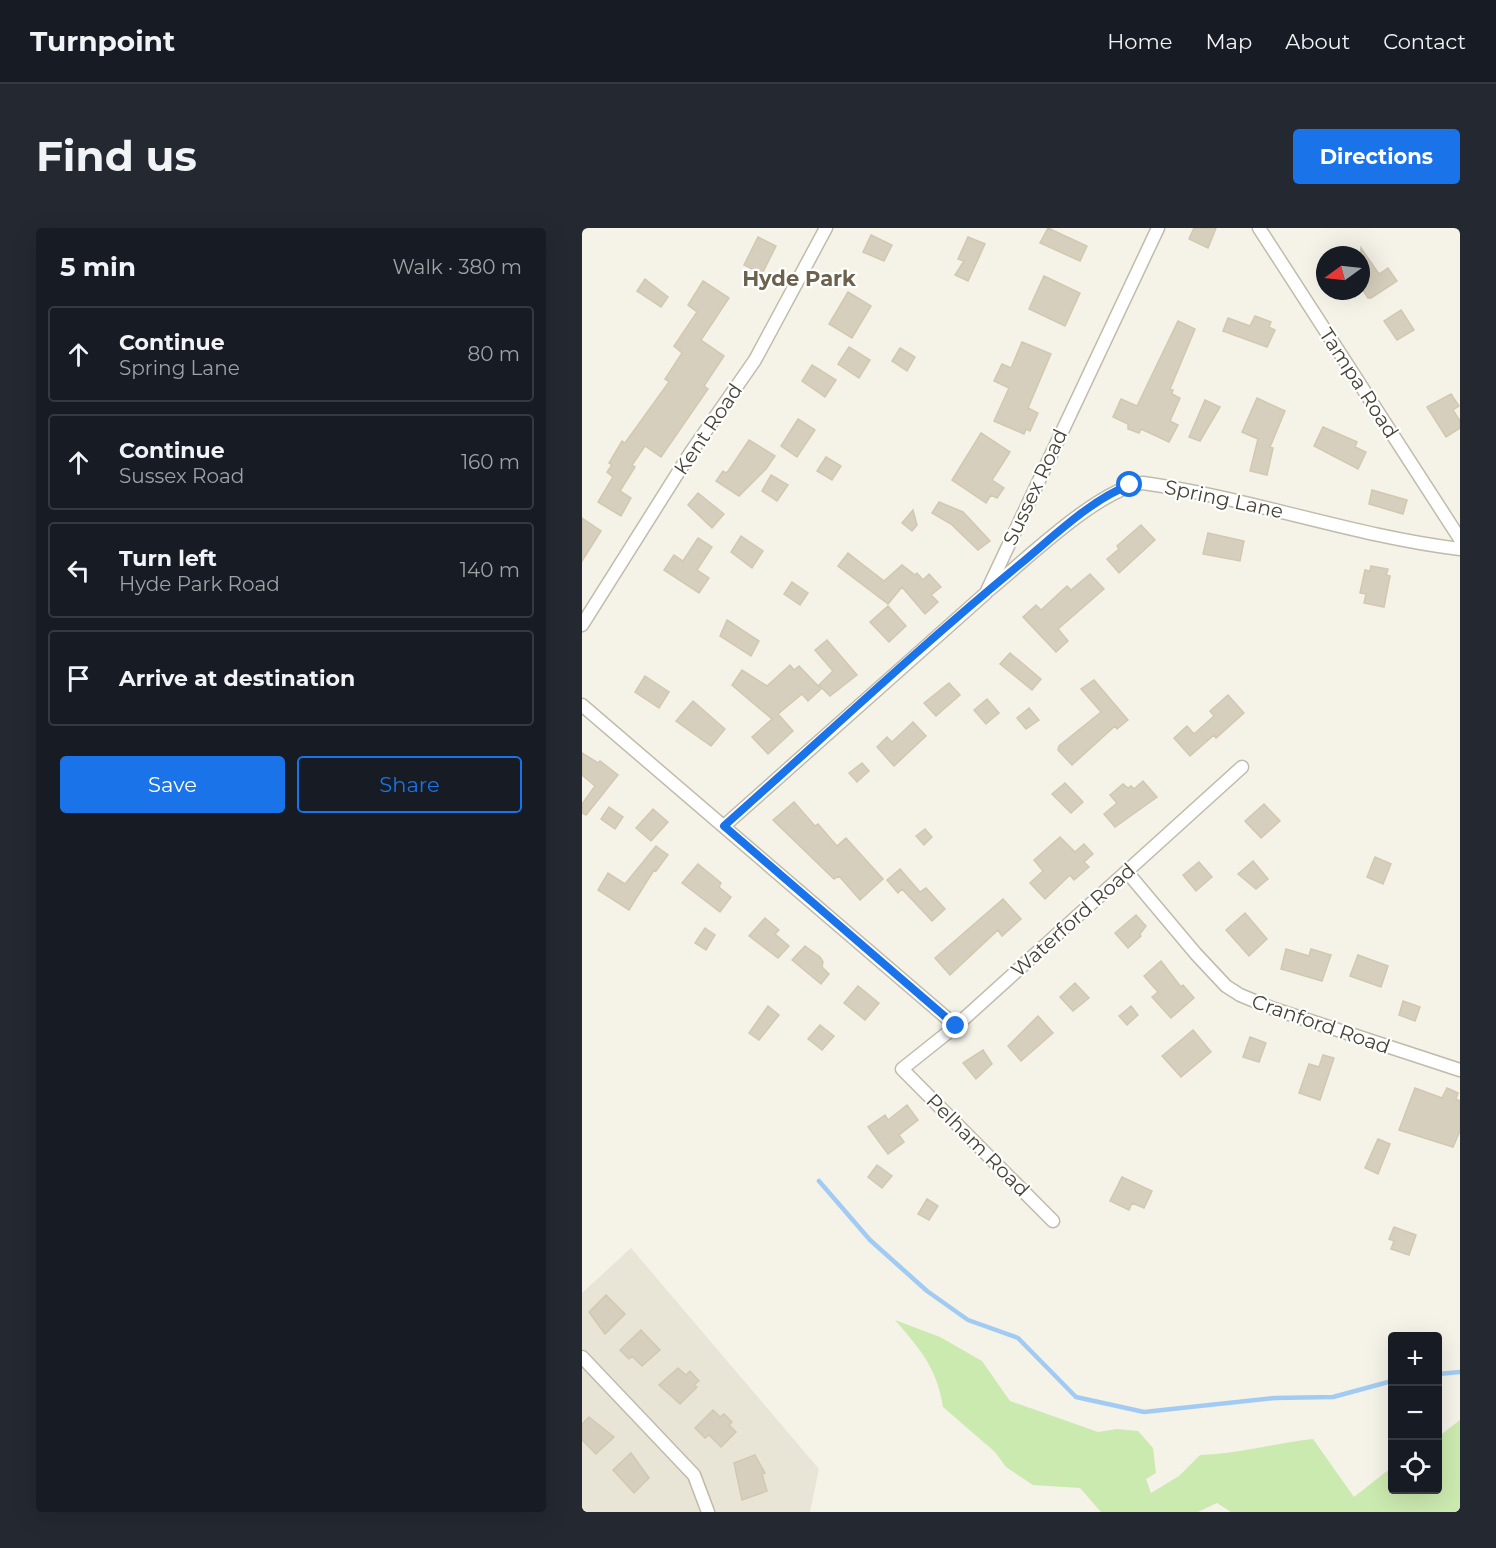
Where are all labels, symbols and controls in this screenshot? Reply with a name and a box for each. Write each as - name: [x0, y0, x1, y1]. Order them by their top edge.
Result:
- text: Turnpoint: [30, 24, 175, 58]
- text: Home: [1107, 29, 1172, 54]
- text: Map: [1205, 29, 1252, 54]
- text: About: [1285, 29, 1350, 54]
- text: Contact: [1383, 29, 1466, 54]
- button: Directions: [1293, 129, 1460, 184]
- text: Find us: [36, 130, 197, 182]
- north arrow: [1316, 246, 1370, 300]
- text: 5 min: [60, 251, 136, 283]
- text: Walk · 380 m: [392, 255, 522, 279]
- district label: Hyde Park: [742, 266, 856, 291]
- street label: Tampa Road: [1314, 323, 1404, 443]
- text: Continue: [119, 329, 225, 356]
- icon: ahead: [62, 338, 95, 371]
- text: 80 m: [468, 342, 520, 366]
- text: Spring Lane: [119, 356, 240, 380]
- street label: Kent Road: [669, 379, 747, 479]
- street label: Sussex Road: [998, 425, 1072, 549]
- text: Continue: [119, 437, 225, 464]
- icon: ahead: [62, 446, 95, 479]
- text: 160 m: [461, 450, 520, 474]
- text: Sussex Road: [119, 464, 244, 488]
- route start: [1116, 471, 1142, 497]
- street label: Spring Lane: [1162, 475, 1286, 523]
- text: Turn left: [119, 545, 217, 572]
- icon: left: [62, 554, 95, 587]
- text: 140 m: [460, 558, 520, 582]
- text: Hyde Park Road: [119, 572, 280, 596]
- icon: arrive: [62, 662, 95, 695]
- text: Arrive at destination: [119, 665, 355, 692]
- button: Save: [60, 756, 285, 813]
- button: Share: [297, 756, 522, 813]
- street label: Waterford Road: [1006, 858, 1140, 982]
- street label: Cranford Road: [1249, 989, 1393, 1059]
- route end: [942, 1012, 968, 1038]
- street label: Pelham Road: [922, 1089, 1034, 1201]
- map controls: [1388, 1332, 1442, 1494]
- button: +: [1388, 1332, 1442, 1386]
- button: −: [1388, 1386, 1442, 1440]
- button: locate: [1388, 1440, 1442, 1494]

